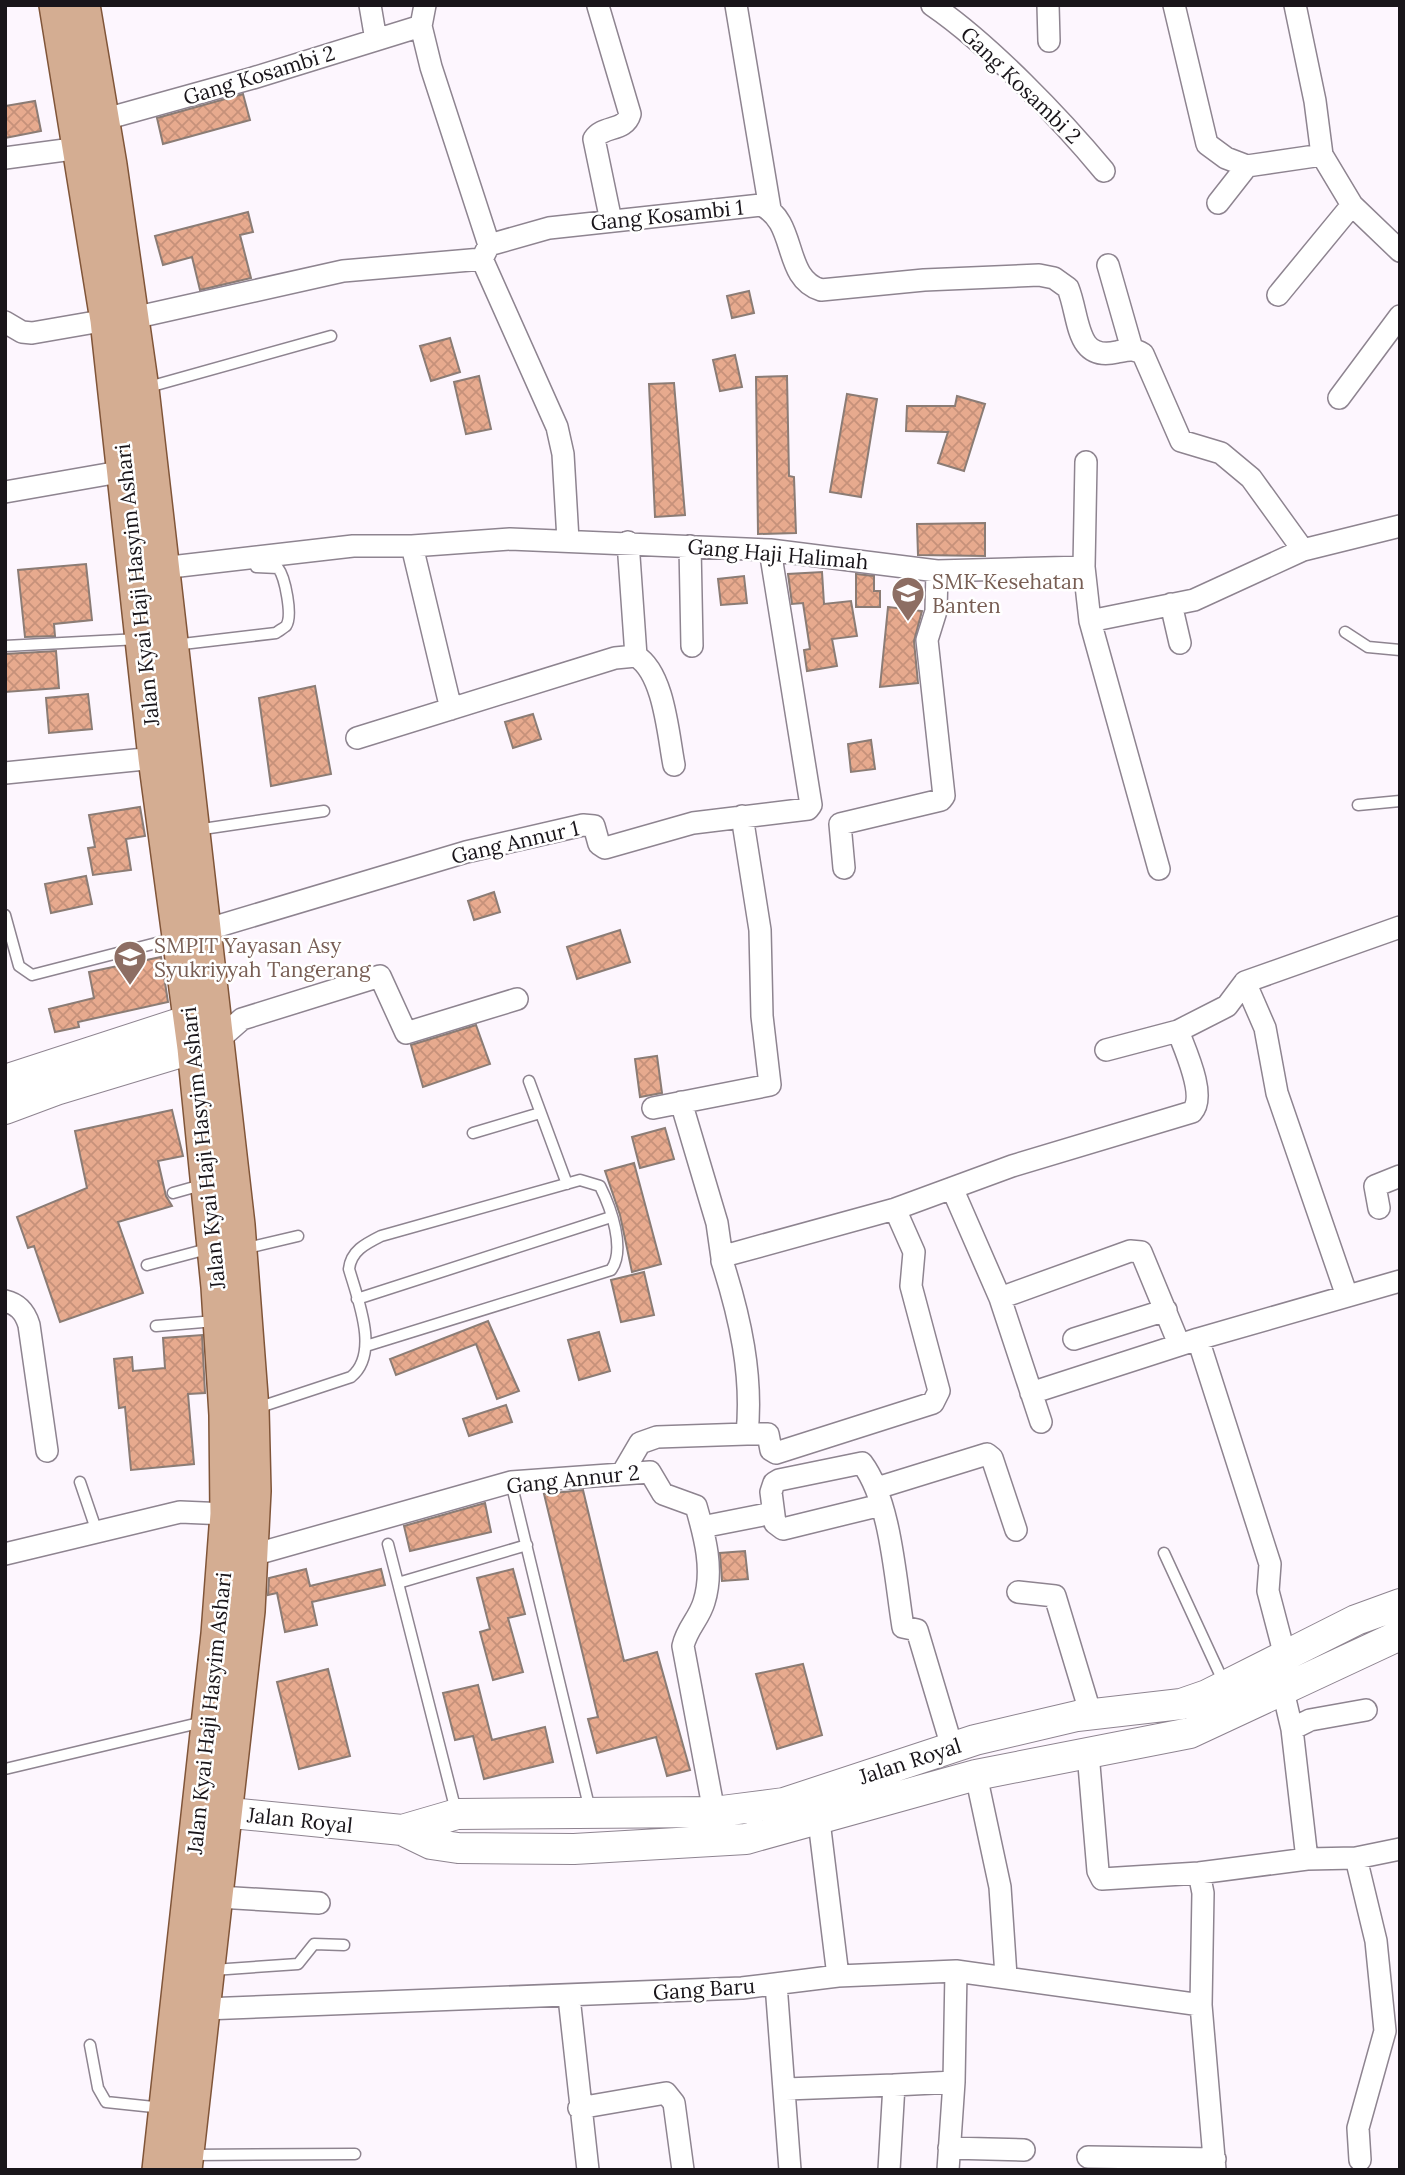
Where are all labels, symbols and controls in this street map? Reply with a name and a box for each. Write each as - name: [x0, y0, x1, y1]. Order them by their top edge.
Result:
- street label: Gang Kosambi 2: [955, 21, 1087, 149]
- street label: Gang Kosambi 2: [180, 39, 338, 111]
- street label: Gang Kosambi 1: [589, 194, 745, 236]
- street label: Jalan Kyai Haji Hasyim Ashari: [109, 442, 165, 728]
- street label: Gang Haji Halimah: [686, 533, 870, 575]
- place label: SMK Kesehatan Banten: [932, 568, 1085, 619]
- school or university icon: SMK Kesehatan Banten: [889, 574, 927, 623]
- street label: Gang Annur 1: [449, 814, 581, 870]
- place label: SMPIT Yayasan Asy Syukriyyah Tangerang: [154, 932, 371, 983]
- school or university icon: SMPIT Yayasan Asy Syukriyyah Tangerang: [111, 938, 149, 987]
- street label: Jalan Kyai Haji Hasyim Ashari: [175, 1005, 231, 1291]
- street label: Gang Annur 2: [505, 1459, 641, 1499]
- street label: Jalan Kyai Haji Hasyim Ashari: [181, 1570, 237, 1856]
- street label: Jalan Royal: [854, 1732, 965, 1791]
- street label: Jalan Royal: [245, 1801, 354, 1839]
- street label: Gang Baru: [652, 1972, 756, 2006]

